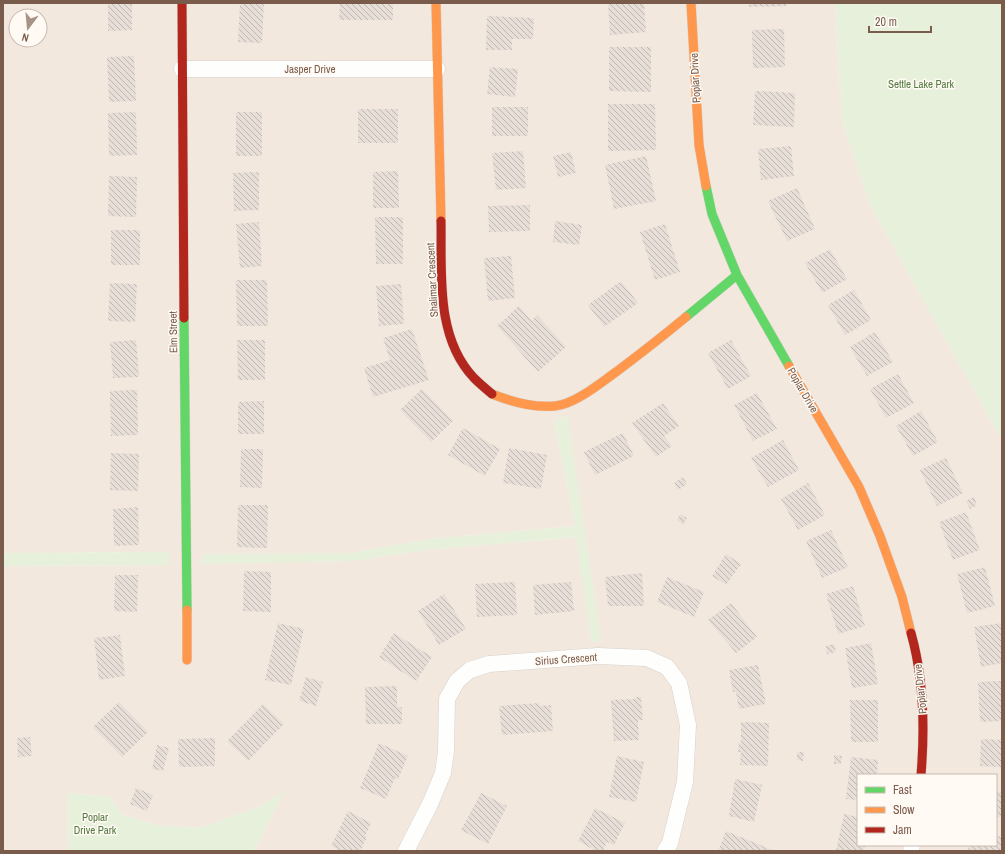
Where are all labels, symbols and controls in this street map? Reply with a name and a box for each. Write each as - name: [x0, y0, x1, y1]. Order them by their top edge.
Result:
- north arrow: [8, 8, 48, 48]
- scale bar: [869, 8, 931, 34]
- text: 20 m: [875, 14, 897, 30]
- text: N: [20, 30, 30, 45]
- street label: Poplar Drive: [687, 53, 703, 103]
- street label: Jasper Drive: [284, 62, 336, 76]
- park label: Settle Lake Park: [888, 77, 955, 91]
- street label: Shalimar Crescent: [423, 242, 441, 318]
- street label: Elm Street: [166, 310, 180, 353]
- street label: Poplar Drive: [784, 365, 822, 415]
- street label: Sirius Crescent: [535, 650, 598, 668]
- street label: Poplar Drive: [910, 663, 930, 715]
- legend: [857, 774, 997, 846]
- text: Fast: [893, 782, 912, 798]
- text: Slow: [893, 802, 915, 818]
- park label: Poplar Drive Park: [74, 810, 117, 837]
- text: Jam: [893, 822, 912, 838]

